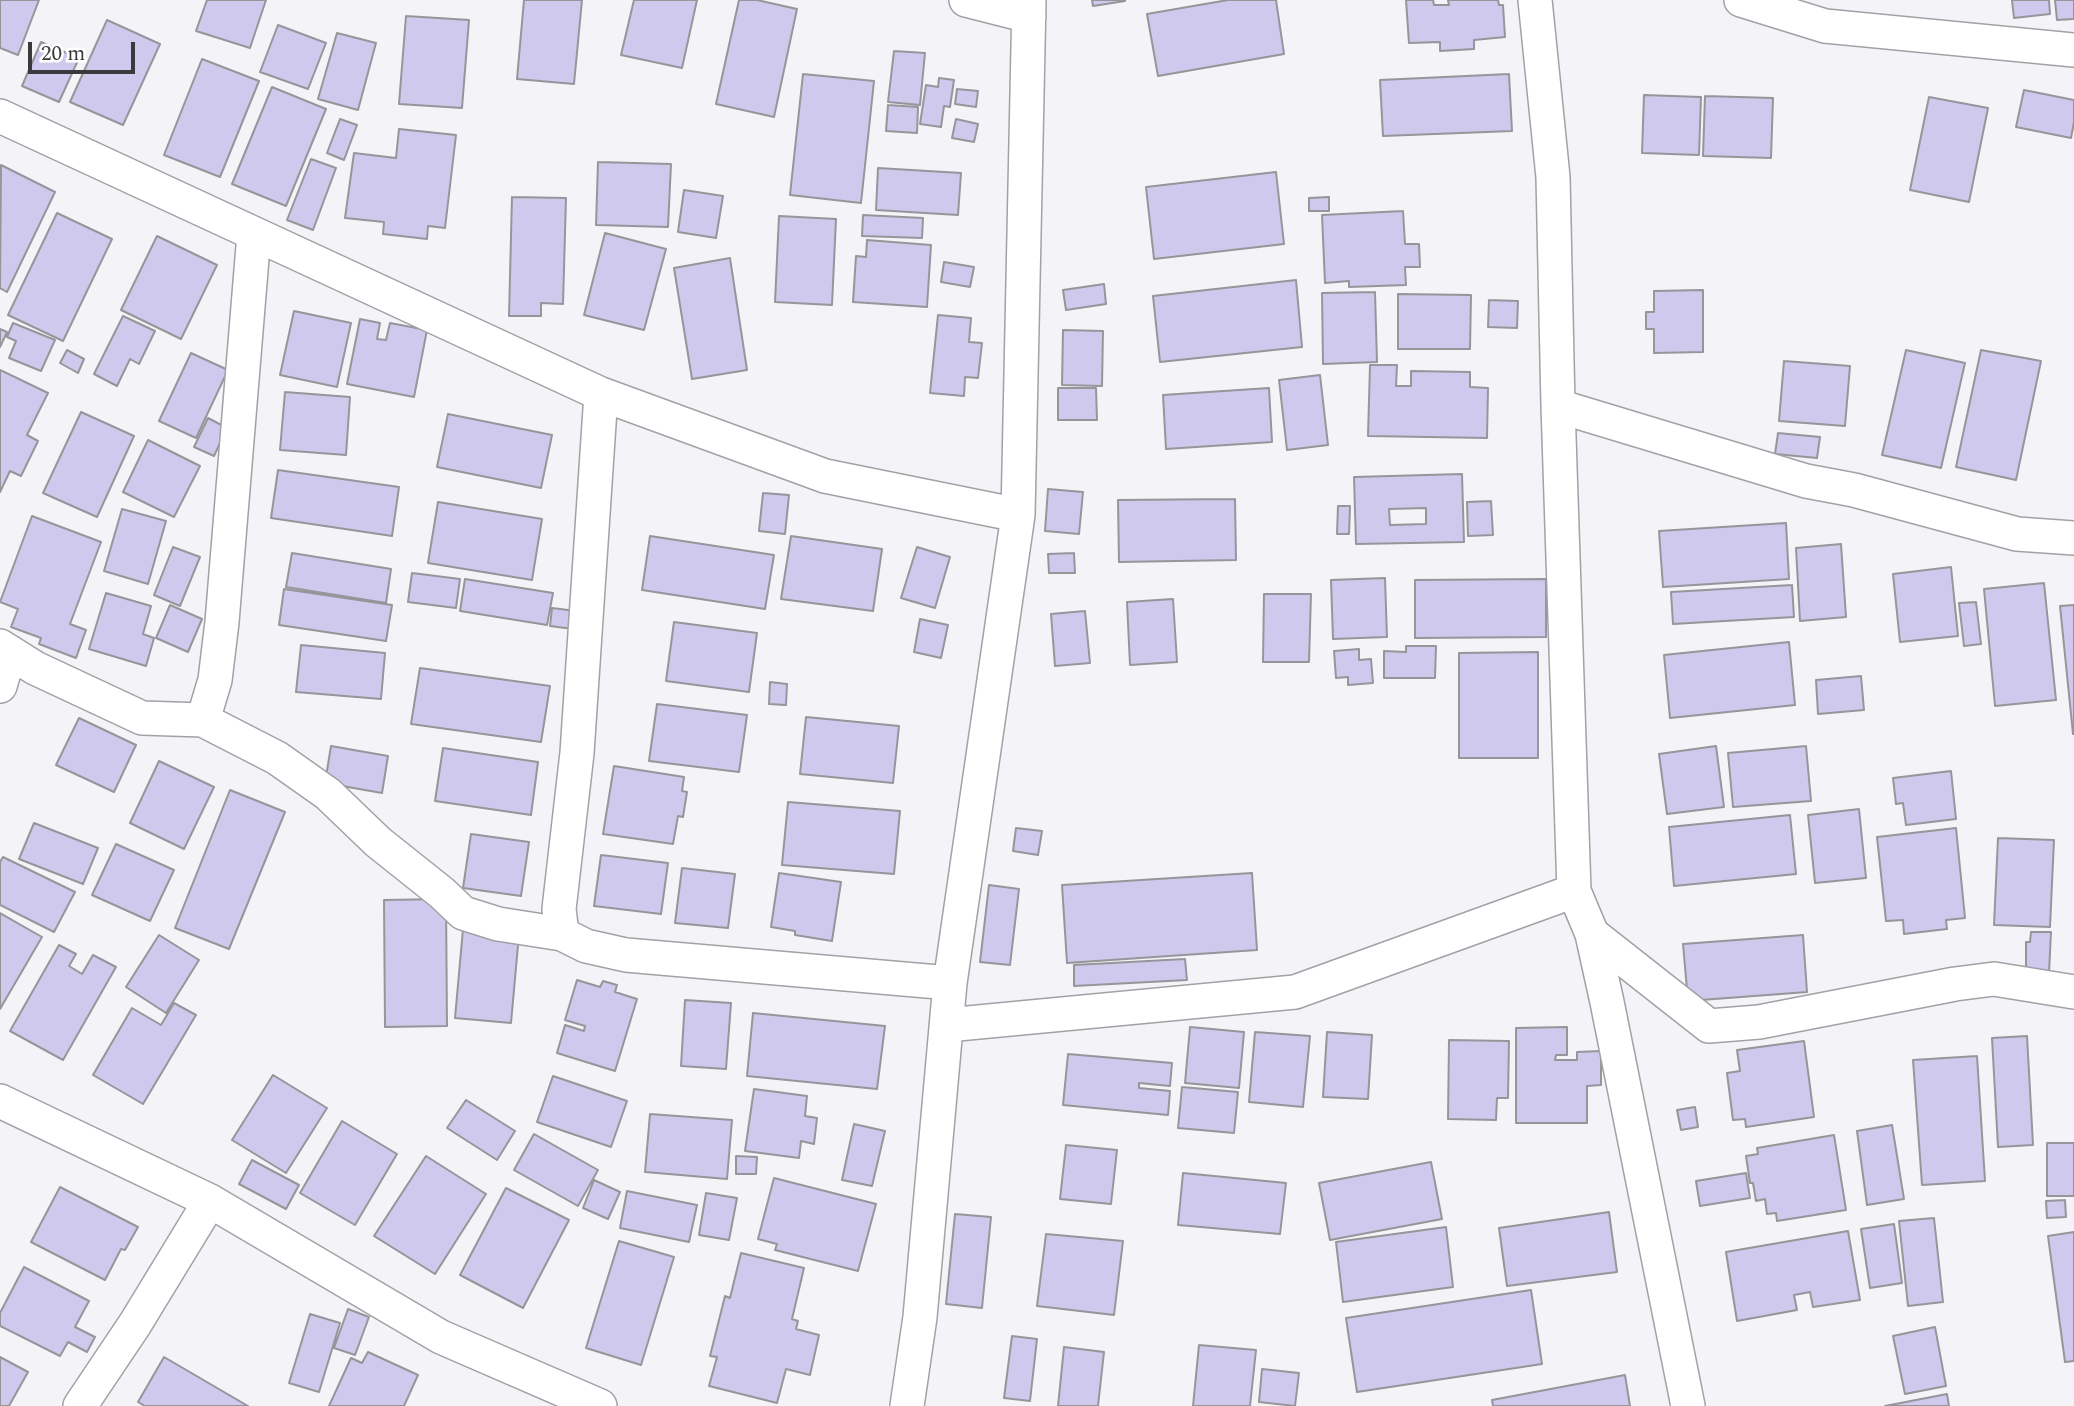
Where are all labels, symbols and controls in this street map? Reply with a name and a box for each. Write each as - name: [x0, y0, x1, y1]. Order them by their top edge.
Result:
- scale bar: [32, 28, 138, 72]
- text: 20 m: [41, 38, 85, 70]

